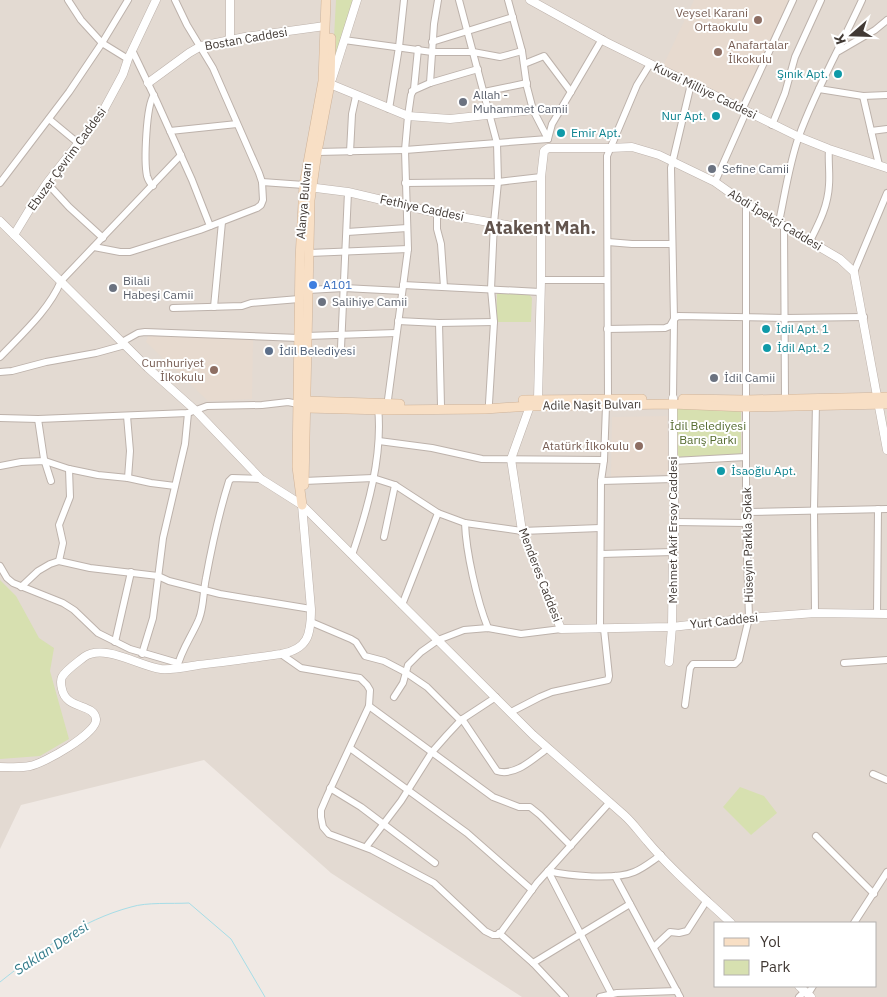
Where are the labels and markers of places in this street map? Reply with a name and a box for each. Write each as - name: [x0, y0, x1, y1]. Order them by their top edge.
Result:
- place label: Veysel Karani Ortaokulu: [676, 5, 748, 34]
- marker: Veysel Karani Ortaokulu: [752, 14, 764, 26]
- place label: Anafartalar İlkokulu: [728, 37, 789, 66]
- marker: Anafartalar İlkokulu: [712, 46, 724, 58]
- place label: Şınık Apt.: [777, 66, 828, 81]
- marker: Şınık Apt.: [832, 68, 844, 80]
- place label: Allah - Muhammet Camii: [473, 87, 568, 116]
- marker: Allah - Muhammet Camii: [457, 96, 469, 108]
- place label: Nur Apt.: [661, 108, 706, 123]
- marker: Nur Apt.: [710, 110, 722, 122]
- place label: Emir Apt.: [571, 125, 621, 140]
- marker: Emir Apt.: [555, 127, 567, 139]
- place label: Sefine Camii: [722, 161, 789, 176]
- marker: Sefine Camii: [706, 163, 718, 175]
- place label: Bilali Habeşi Camii: [123, 273, 193, 302]
- place label: A101: [323, 277, 352, 292]
- marker: A101: [307, 279, 319, 291]
- marker: Bilali Habeşi Camii: [107, 282, 119, 294]
- place label: Salihiye Camii: [332, 294, 407, 309]
- marker: Salihiye Camii: [316, 296, 328, 308]
- place label: İdil Apt. 1: [776, 321, 829, 336]
- marker: İdil Apt. 1: [760, 323, 772, 335]
- place label: İdil Apt. 2: [777, 340, 830, 355]
- marker: İdil Apt. 2: [761, 342, 773, 354]
- place label: İdil Belediyesi: [279, 343, 355, 358]
- marker: İdil Belediyesi: [263, 345, 275, 357]
- place label: Cumhuriyet İlkokulu: [141, 355, 204, 384]
- marker: Cumhuriyet İlkokulu: [208, 364, 220, 376]
- place label: İdil Camii: [724, 370, 775, 385]
- marker: İdil Camii: [708, 372, 720, 384]
- place label: Atatürk İlkokulu: [542, 438, 629, 453]
- marker: Atatürk İlkokulu: [633, 440, 645, 452]
- place label: İsaoğlu Apt.: [731, 463, 796, 478]
- marker: İsaoğlu Apt.: [715, 465, 727, 477]

